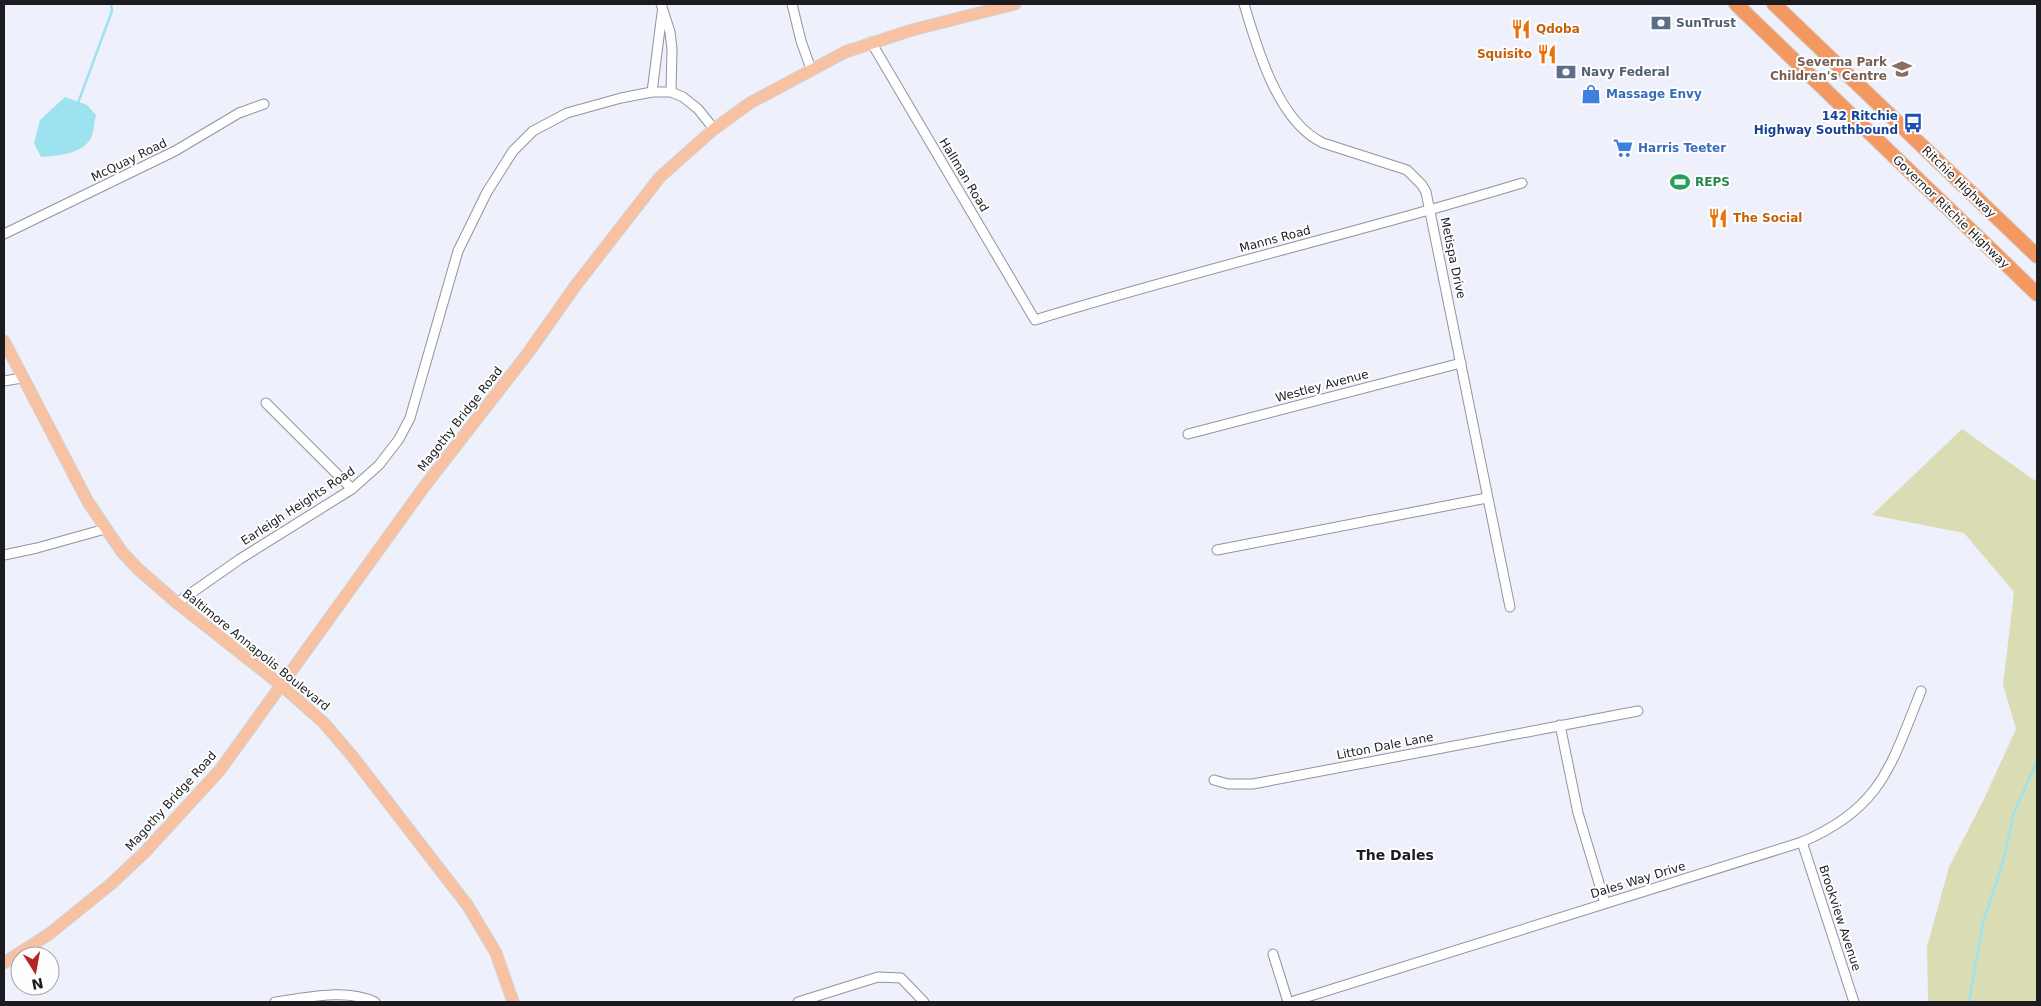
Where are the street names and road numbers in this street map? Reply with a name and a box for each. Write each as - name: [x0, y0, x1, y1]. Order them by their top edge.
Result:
- street label: McQuay Road: [89, 136, 169, 184]
- street label: Hallman Road: [936, 136, 992, 214]
- street label: Ritchie Highway: [1919, 143, 1999, 221]
- street label: Governor Ritchie Highway: [1890, 153, 2012, 271]
- street label: Metispa Drive: [1438, 216, 1468, 300]
- street label: Manns Road: [1238, 223, 1312, 255]
- street label: Magothy Bridge Road: [415, 364, 505, 474]
- street label: Westley Avenue: [1274, 367, 1370, 405]
- street label: Earleigh Heights Road: [238, 464, 358, 548]
- street label: Baltimore Annapolis Boulevard: [180, 586, 332, 714]
- street label: Litton Dale Lane: [1335, 730, 1435, 762]
- street label: Magothy Bridge Road: [123, 748, 219, 854]
- street label: Dales Way Drive: [1589, 859, 1687, 901]
- street label: Brookview Avenue: [1816, 863, 1864, 973]

